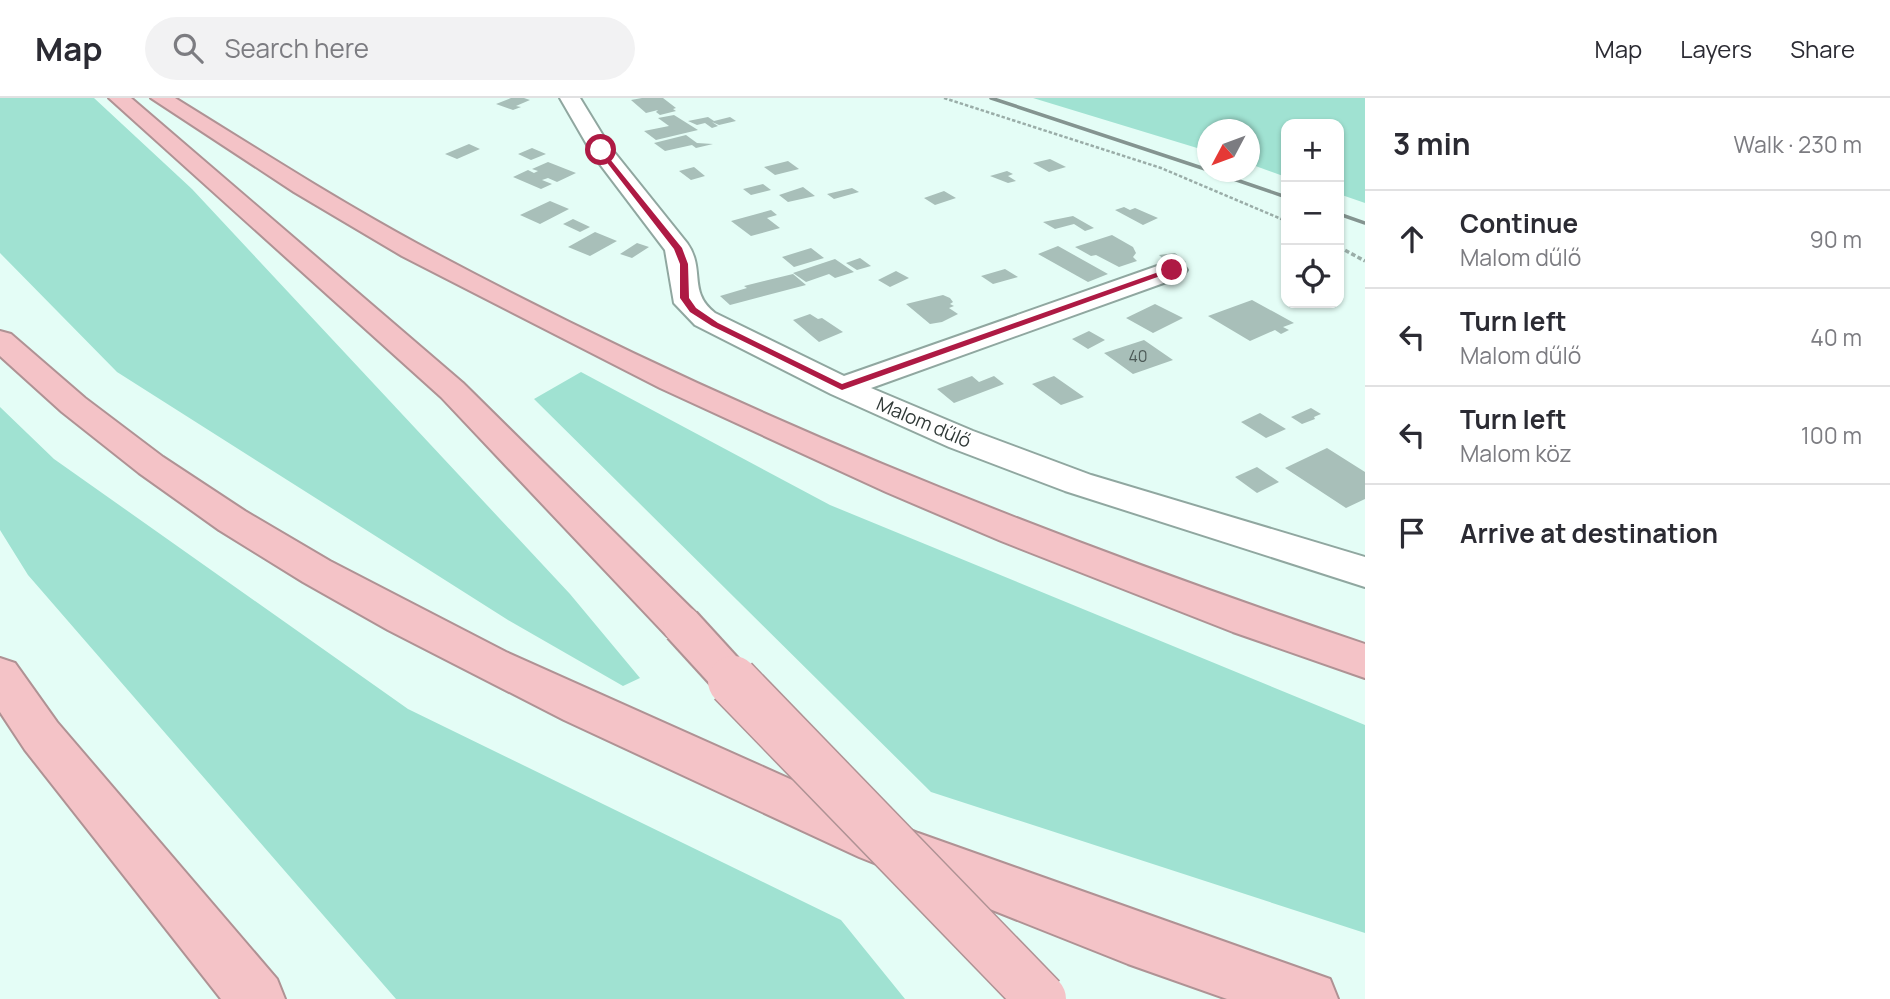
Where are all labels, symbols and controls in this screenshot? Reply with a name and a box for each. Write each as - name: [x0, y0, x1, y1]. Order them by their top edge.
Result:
- search box: [145, 17, 635, 80]
- text: Map: [35, 26, 103, 71]
- icon: search: [169, 29, 207, 67]
- text: Search here: [225, 30, 369, 66]
- text: Map: [1595, 32, 1642, 65]
- text: Layers: [1680, 32, 1752, 65]
- text: Share: [1790, 32, 1855, 65]
- north arrow: [1197, 119, 1260, 182]
- map controls: [1281, 119, 1344, 308]
- button: +: [1281, 119, 1344, 182]
- text: 3 min: [1393, 123, 1471, 164]
- text: Walk · 230 m: [1734, 128, 1862, 160]
- route start: [585, 134, 616, 165]
- button: −: [1281, 182, 1344, 245]
- text: Continue: [1460, 205, 1578, 241]
- icon: ahead: [1393, 220, 1431, 258]
- text: 90 m: [1810, 223, 1862, 255]
- text: Malom dűlő: [1460, 241, 1581, 273]
- button: locate: [1281, 245, 1344, 308]
- route end: [1156, 254, 1187, 285]
- text: Turn left: [1460, 303, 1567, 339]
- icon: left: [1393, 318, 1431, 356]
- text: 40 m: [1810, 321, 1862, 353]
- text: Malom dűlő: [1460, 339, 1581, 371]
- house number: 40: [1128, 345, 1148, 367]
- street label: Malom dűlő: [873, 390, 975, 454]
- text: Turn left: [1460, 401, 1567, 437]
- icon: left: [1393, 416, 1431, 454]
- text: 100 m: [1801, 419, 1862, 451]
- text: Malom köz: [1460, 437, 1572, 469]
- icon: arrive: [1393, 514, 1431, 552]
- text: Arrive at destination: [1460, 515, 1718, 551]

